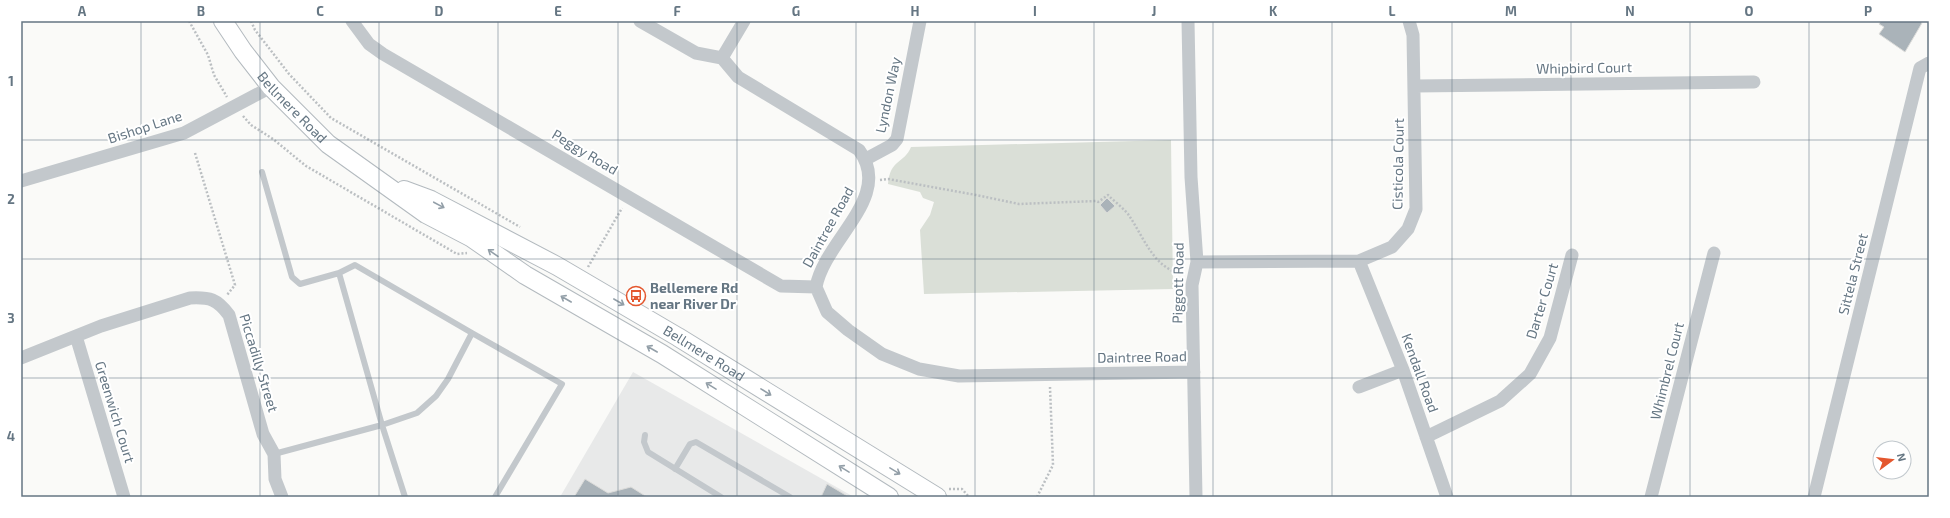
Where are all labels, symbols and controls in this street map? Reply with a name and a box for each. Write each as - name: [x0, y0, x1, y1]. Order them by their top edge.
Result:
- text: A: [78, 3, 87, 19]
- text: B: [197, 3, 205, 19]
- text: C: [316, 3, 324, 19]
- text: D: [435, 3, 444, 19]
- text: E: [554, 3, 562, 19]
- text: F: [673, 3, 681, 19]
- text: G: [792, 3, 800, 19]
- text: H: [911, 3, 920, 19]
- text: I: [1033, 3, 1037, 19]
- text: J: [1152, 3, 1156, 19]
- text: K: [1269, 3, 1278, 19]
- text: L: [1389, 3, 1396, 19]
- text: M: [1505, 3, 1517, 19]
- text: N: [1625, 3, 1635, 19]
- text: O: [1745, 3, 1754, 19]
- text: P: [1864, 3, 1872, 19]
- street label: Lyndon Way: [871, 55, 904, 134]
- street label: Whipbird Court: [1536, 58, 1632, 77]
- street label: Bellmere Road: [254, 68, 331, 146]
- text: 1: [8, 73, 14, 89]
- street label: Bishop Lane: [106, 107, 184, 147]
- street label: Cisticola Court: [1388, 118, 1407, 210]
- street label: Peggy Road: [549, 125, 621, 178]
- street label: Daintree Road: [798, 183, 857, 270]
- text: 2: [7, 191, 15, 207]
- one-way arrow: [433, 201, 445, 209]
- street label: Sittela Street: [1834, 231, 1871, 316]
- street label: Piggott Road: [1168, 242, 1187, 324]
- one-way arrow: [488, 249, 499, 257]
- street label: Darter Court: [1522, 261, 1561, 341]
- place label: Bellemere Rd near River Dr: [650, 279, 738, 312]
- bus stop icon: Bellemere Rd near River Dr: [625, 285, 647, 307]
- one-way arrow: [560, 295, 572, 303]
- one-way arrow: [613, 299, 625, 307]
- text: 3: [7, 310, 15, 326]
- street label: Piccadilly Street: [236, 312, 282, 414]
- street label: Whimbrel Court: [1646, 320, 1687, 421]
- street label: Bellmere Road: [660, 321, 748, 384]
- street label: Kendall Road: [1398, 331, 1443, 415]
- one-way arrow: [646, 344, 658, 352]
- street label: Daintree Road: [1097, 347, 1187, 366]
- street label: Greenwich Court: [92, 359, 139, 465]
- one-way arrow: [706, 381, 717, 390]
- one-way arrow: [760, 388, 772, 396]
- text: 4: [7, 428, 15, 444]
- north arrow: [1872, 440, 1912, 480]
- text: N: [1895, 452, 1909, 463]
- one-way arrow: [839, 465, 850, 473]
- one-way arrow: [889, 467, 901, 475]

